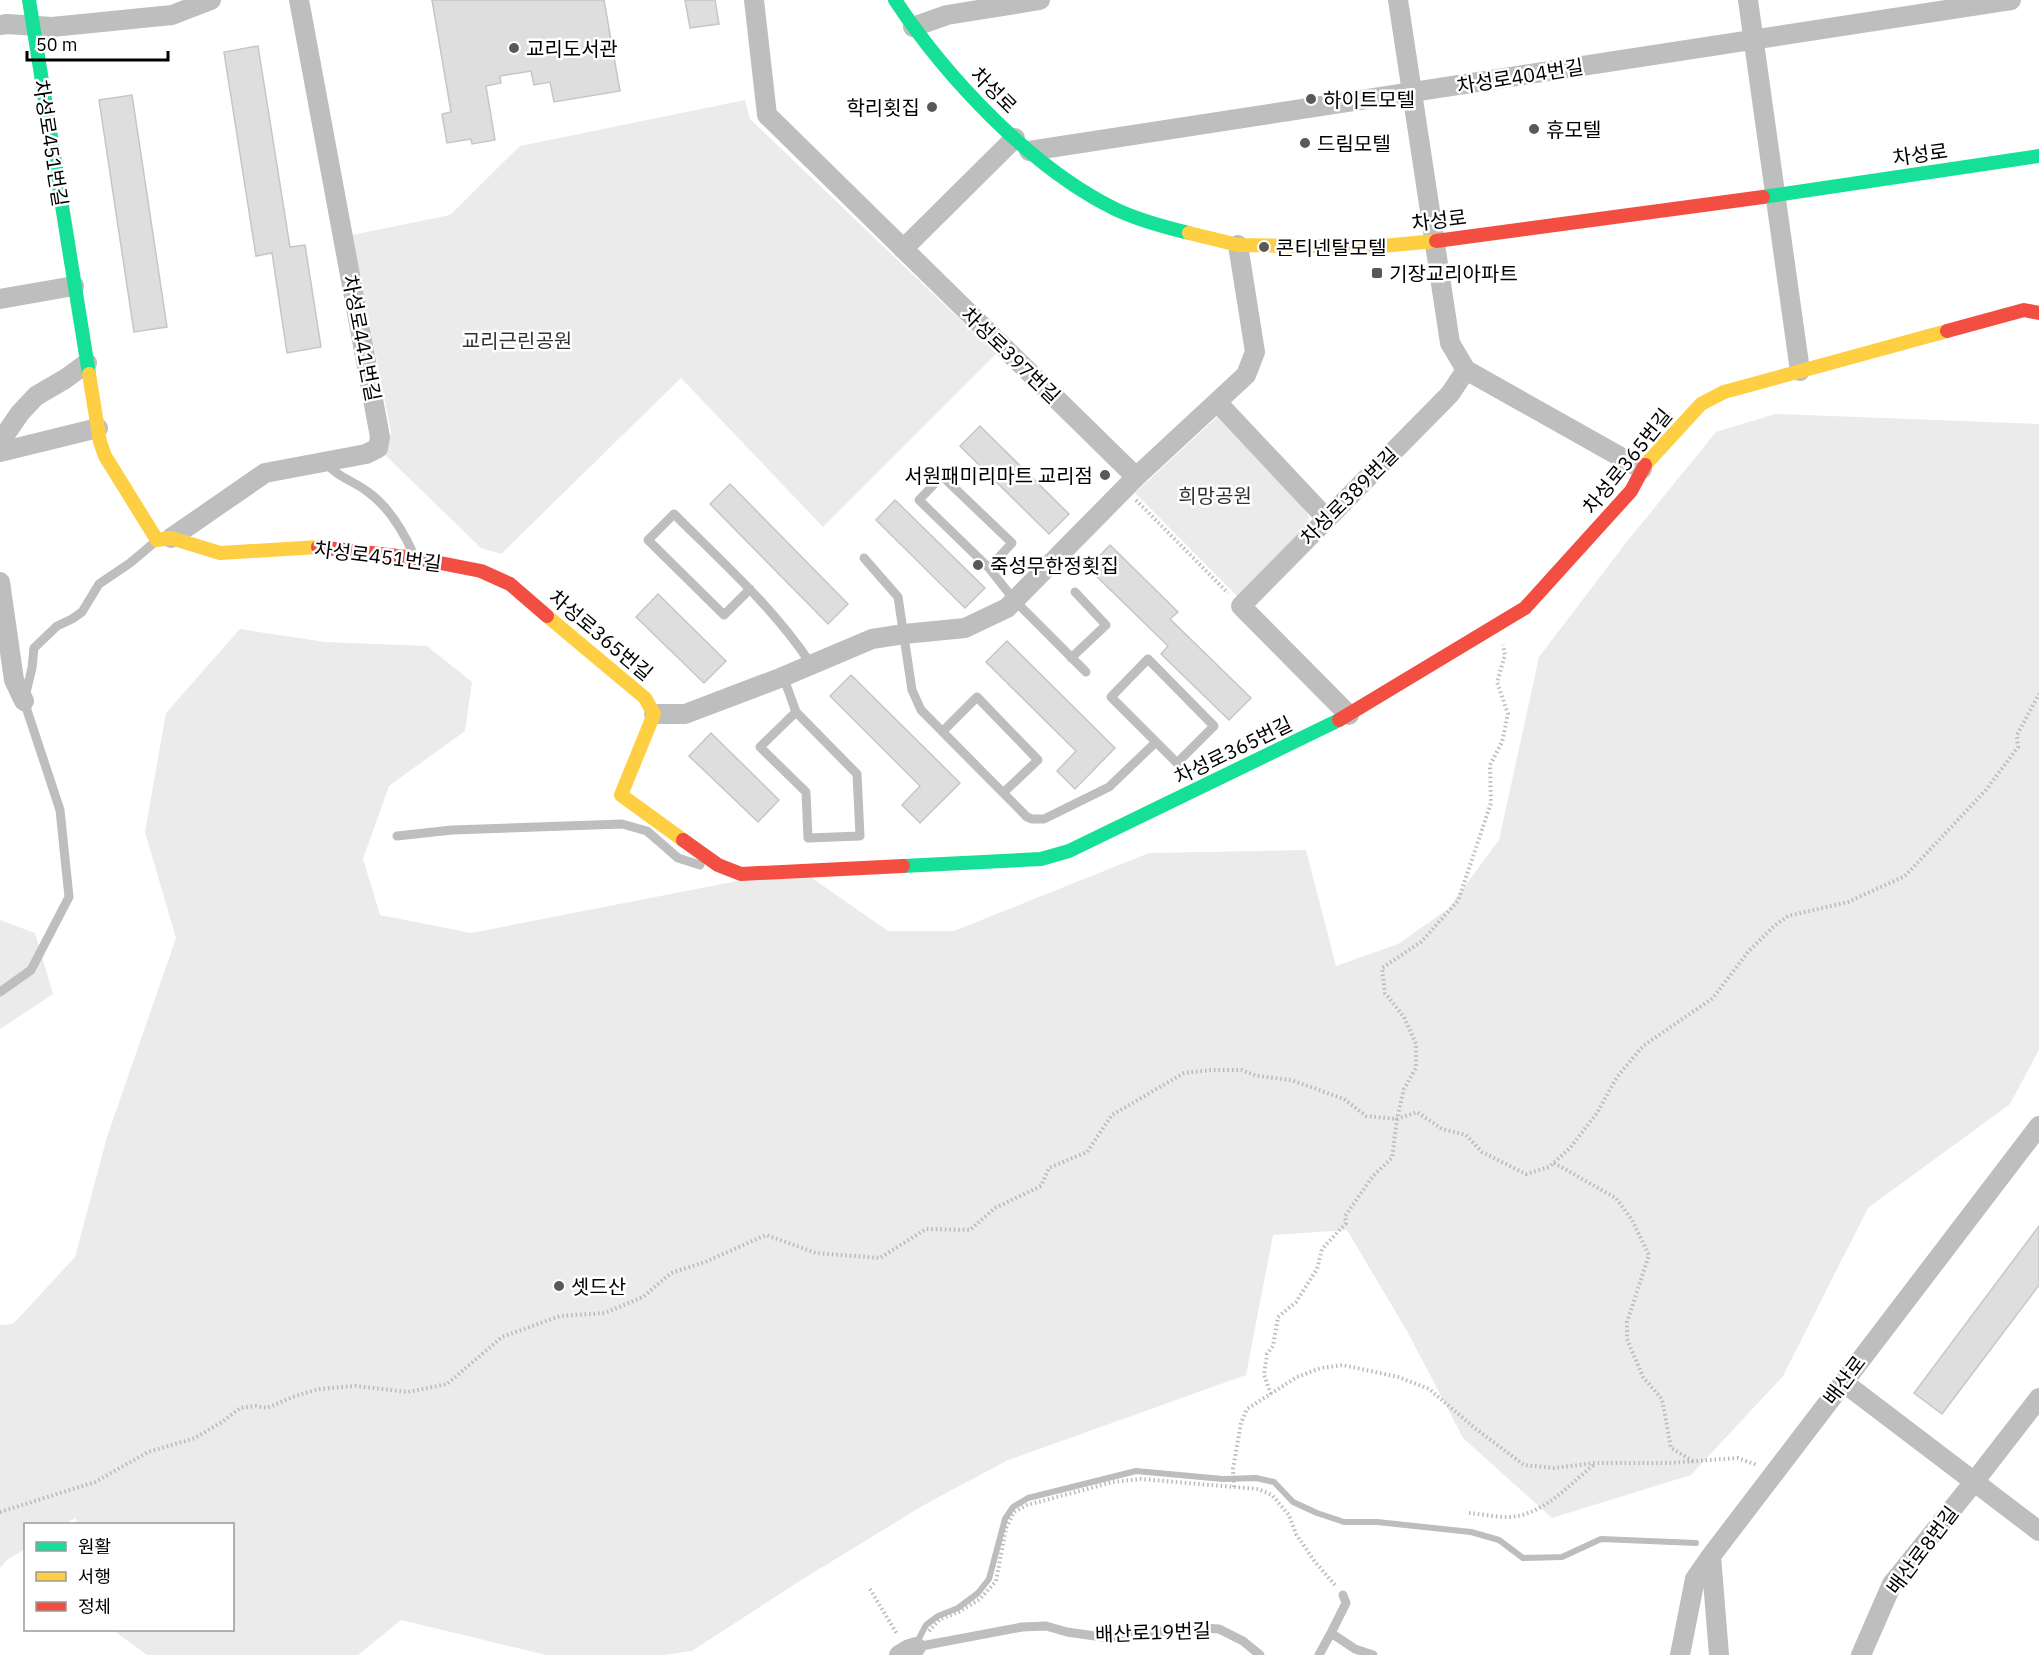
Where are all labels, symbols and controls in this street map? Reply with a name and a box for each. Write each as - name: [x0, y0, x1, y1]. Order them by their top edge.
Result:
- scale bar: [27, 24, 168, 62]
- text: 50 m: [36, 33, 78, 56]
- place label: 교리도서관: [526, 35, 618, 62]
- marker: 교리도서관: [507, 41, 521, 55]
- street label: 차성로404번길: [1455, 53, 1585, 99]
- street label: 차성로: [965, 61, 1023, 119]
- street label: 차성로451번길: [28, 78, 74, 208]
- place label: 하이트모텔: [1323, 86, 1415, 113]
- marker: 하이트모텔: [1304, 92, 1318, 106]
- place label: 학리횟집: [846, 94, 920, 121]
- marker: 학리횟집: [925, 100, 939, 114]
- place label: 휴모텔: [1546, 116, 1601, 143]
- marker: 휴모텔: [1527, 122, 1541, 136]
- place label: 드림모텔: [1317, 130, 1391, 157]
- marker: 드림모텔: [1298, 136, 1312, 150]
- street label: 차성로: [1891, 137, 1949, 171]
- street label: 차성로: [1410, 203, 1468, 237]
- place label: 콘티넨탈모텔: [1276, 234, 1386, 261]
- marker: 콘티넨탈모텔: [1257, 240, 1271, 254]
- place label: 기장교리아파트: [1389, 260, 1518, 287]
- marker: 기장교리아파트: [1370, 266, 1384, 280]
- street label: 차성로441번길: [337, 273, 387, 403]
- street label: 차성로397번길: [956, 301, 1066, 409]
- park label: 교리근린공원: [462, 327, 572, 354]
- street label: 차성로365번길: [1576, 403, 1678, 519]
- street label: 차성로389번길: [1294, 441, 1404, 551]
- place label: 서원패미리마트 교리점: [904, 462, 1093, 489]
- marker: 서원패미리마트 교리점: [1098, 468, 1112, 482]
- park label: 희망공원: [1178, 482, 1252, 509]
- street label: 차성로451번길: [313, 535, 443, 577]
- place label: 죽성무한정횟집: [990, 552, 1119, 579]
- marker: 죽성무한정횟집: [971, 558, 985, 572]
- street label: 차성로365번길: [543, 584, 659, 686]
- street label: 차성로365번길: [1170, 710, 1296, 790]
- place label: 셋드산: [571, 1273, 626, 1300]
- marker: 셋드산: [552, 1279, 566, 1293]
- street label: 배산로: [1817, 1350, 1871, 1410]
- street label: 배산로8번길: [1880, 1500, 1964, 1600]
- legend: [24, 1523, 234, 1631]
- text: 원활: [78, 1535, 111, 1558]
- text: 서행: [78, 1565, 111, 1588]
- text: 정체: [78, 1595, 111, 1618]
- street label: 배산로19번길: [1095, 1616, 1211, 1648]

